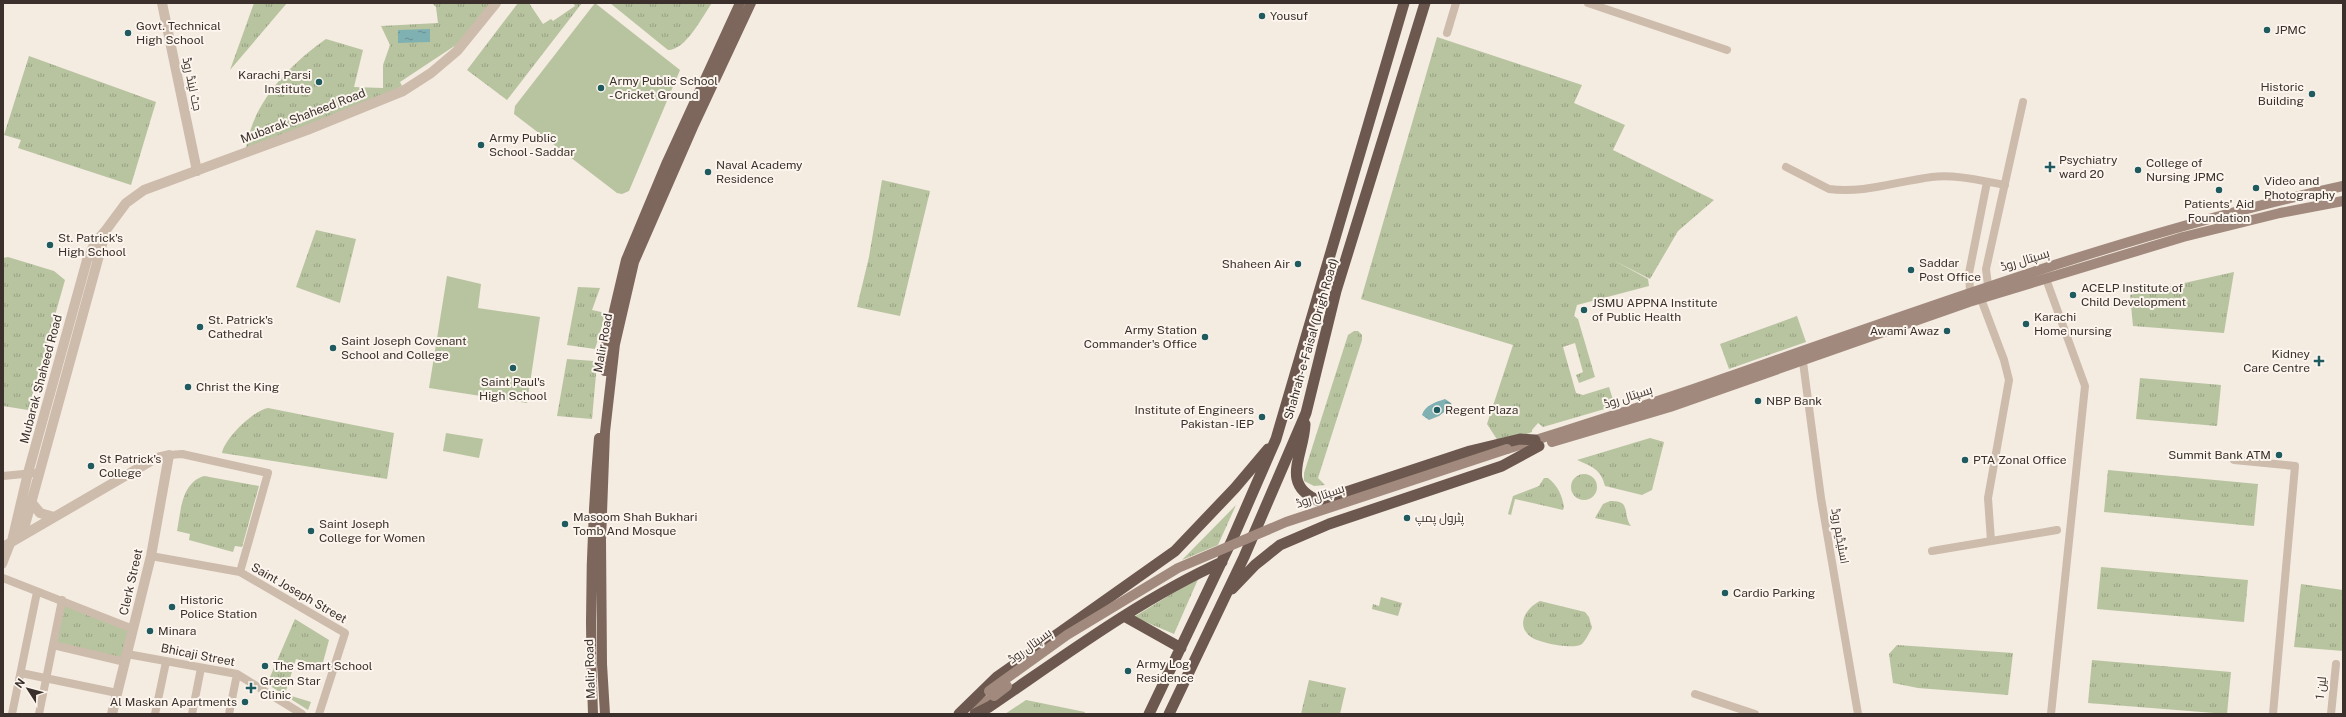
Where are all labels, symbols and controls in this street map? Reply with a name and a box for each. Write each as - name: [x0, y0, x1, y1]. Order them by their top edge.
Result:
- place label: Yousuf: [1270, 9, 1308, 23]
- marker: Yousuf: [1257, 11, 1267, 21]
- place label: Govt. Technical High School: [136, 19, 221, 47]
- place label: JPMC: [2275, 23, 2306, 37]
- marker: JPMC: [2262, 25, 2272, 35]
- marker: Govt. Technical High School: [123, 28, 133, 38]
- street label: جٹ لینڈ روڈ: [179, 56, 205, 112]
- place label: Karachi Parsi Institute: [238, 68, 311, 96]
- place label: Army Public School - Cricket Ground: [609, 74, 718, 102]
- marker: Karachi Parsi Institute: [314, 77, 324, 87]
- place label: Historic Building: [2258, 80, 2304, 108]
- marker: Army Public School - Cricket Ground: [596, 83, 606, 93]
- street label: Mubarak Shaheed Road: [239, 86, 367, 146]
- marker: Historic Building: [2307, 89, 2317, 99]
- place label: Army Public School - Saddar: [489, 131, 575, 159]
- marker: Army Public School - Saddar: [476, 140, 486, 150]
- place label: Psychiatry ward 20: [2059, 153, 2118, 181]
- place label: College of Nursing JPMC: [2146, 156, 2224, 184]
- place label: Naval Academy Residence: [716, 158, 803, 186]
- marker: Psychiatry ward 20: [2044, 161, 2056, 173]
- marker: College of Nursing JPMC: [2133, 165, 2143, 175]
- marker: Naval Academy Residence: [703, 167, 713, 177]
- place label: Video and Photography: [2264, 174, 2336, 202]
- marker: Video and Photography: [2251, 183, 2261, 193]
- marker: Patients' Aid Foundation: [2214, 185, 2224, 195]
- place label: Patients' Aid Foundation: [2184, 197, 2254, 225]
- place label: St. Patrick's High School: [58, 231, 126, 259]
- marker: St. Patrick's High School: [45, 240, 55, 250]
- street label: ہسپتال روڈ: [1999, 246, 2052, 275]
- place label: Saddar Post Office: [1919, 256, 1981, 284]
- place label: Shaheen Air: [1222, 257, 1290, 271]
- street label: Shahrah-e-Faisal (Drigh Road): [1281, 257, 1341, 421]
- marker: Shaheen Air: [1293, 259, 1303, 269]
- marker: Saddar Post Office: [1906, 265, 1916, 275]
- place label: ACELP Institute of Child Development: [2081, 281, 2186, 309]
- marker: ACELP Institute of Child Development: [2068, 290, 2078, 300]
- place label: JSMU APPNA Institute of Public Health: [1592, 296, 1718, 324]
- marker: JSMU APPNA Institute of Public Health: [1579, 305, 1589, 315]
- place label: Karachi Home nursing: [2034, 310, 2112, 338]
- street label: Malir Road: [591, 312, 615, 374]
- street label: Mubarak Shaheed Road: [17, 313, 65, 445]
- place label: St. Patrick's Cathedral: [208, 313, 273, 341]
- marker: Karachi Home nursing: [2021, 319, 2031, 329]
- marker: St. Patrick's Cathedral: [195, 322, 205, 332]
- place label: Army Station Commander's Office: [1084, 323, 1197, 351]
- place label: Awami Awaz: [1870, 324, 1939, 338]
- marker: Awami Awaz: [1942, 326, 1952, 336]
- marker: Army Station Commander's Office: [1200, 332, 1210, 342]
- place label: Saint Joseph Covenant School and College: [341, 334, 467, 362]
- marker: Saint Joseph Covenant School and College: [328, 343, 338, 353]
- place label: Kidney Care Centre: [2243, 347, 2311, 375]
- marker: Kidney Care Centre: [2313, 355, 2325, 367]
- marker: Saint Paul's High School: [508, 363, 518, 373]
- place label: Saint Paul's High School: [479, 375, 547, 403]
- place label: Christ the King: [196, 380, 279, 394]
- marker: Christ the King: [183, 382, 193, 392]
- street label: ہسپتال روڈ: [1602, 383, 1655, 412]
- place label: NBP Bank: [1766, 394, 1822, 408]
- marker: NBP Bank: [1753, 396, 1763, 406]
- place label: Institute of Engineers Pakistan - IEP: [1134, 403, 1254, 431]
- place label: Regent Plaza: [1445, 403, 1518, 417]
- marker: Regent Plaza: [1432, 405, 1442, 415]
- marker: Institute of Engineers Pakistan - IEP: [1257, 412, 1267, 422]
- place label: Summit Bank ATM: [2168, 448, 2271, 462]
- marker: Summit Bank ATM: [2274, 450, 2284, 460]
- place label: St Patrick's College: [99, 452, 161, 480]
- place label: PTA Zonal Office: [1973, 453, 2067, 467]
- marker: PTA Zonal Office: [1960, 455, 1970, 465]
- marker: St Patrick's College: [86, 461, 96, 471]
- street label: ہسپتال روڈ: [1294, 481, 1346, 512]
- street label: اسٹیڈیم روڈ: [1827, 507, 1852, 565]
- place label: Masoom Shah Bukhari Tomb And Mosque: [573, 510, 698, 538]
- place label: پٹرول پمپ: [1415, 511, 1465, 527]
- marker: پٹرول پمپ: [1402, 513, 1412, 523]
- place label: Saint Joseph College for Women: [319, 517, 425, 545]
- marker: Masoom Shah Bukhari Tomb And Mosque: [560, 519, 570, 529]
- marker: Saint Joseph College for Women: [306, 526, 316, 536]
- street label: Clerk Street: [117, 547, 146, 617]
- street label: Saint Joseph Street: [249, 560, 350, 626]
- place label: Cardio Parking: [1733, 586, 1815, 600]
- marker: Cardio Parking: [1720, 588, 1730, 598]
- place label: Historic Police Station: [180, 593, 257, 621]
- marker: Historic Police Station: [167, 602, 177, 612]
- place label: Minara: [158, 624, 196, 638]
- street label: ہسپتال روڈ: [1005, 625, 1055, 667]
- marker: Minara: [145, 626, 155, 636]
- street label: Malir Road: [582, 639, 598, 699]
- street label: Bhicaji Street: [160, 641, 237, 669]
- place label: Army Log Residence: [1136, 657, 1194, 685]
- place label: The Smart School: [273, 659, 373, 673]
- marker: The Smart School: [260, 661, 270, 671]
- marker: Army Log Residence: [1123, 666, 1133, 676]
- north arrow: [8, 669, 48, 709]
- place label: Green Star Clinic: [260, 674, 321, 702]
- text: N: [13, 676, 27, 690]
- street label: لین 1: [2313, 676, 2329, 700]
- marker: Green Star Clinic: [245, 682, 257, 694]
- place label: Al Maskan Apartments: [110, 695, 237, 709]
- marker: Al Maskan Apartments: [240, 697, 250, 707]

